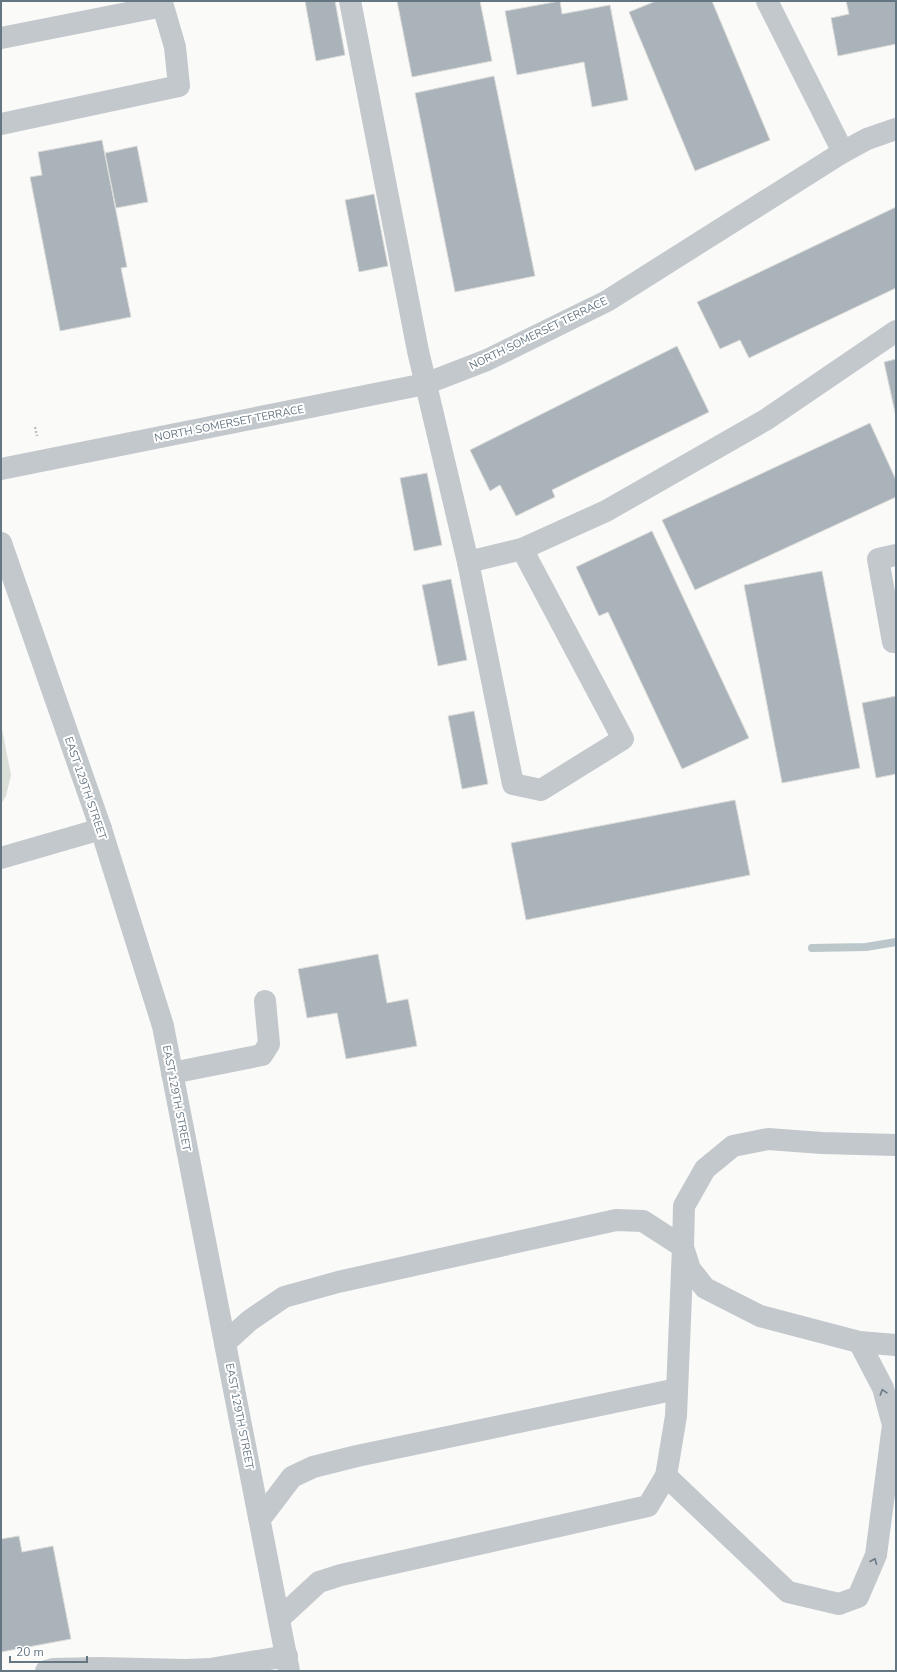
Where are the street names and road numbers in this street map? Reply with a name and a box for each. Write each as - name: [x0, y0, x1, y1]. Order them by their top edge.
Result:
- street label: NORTH SOMERSET TERRACE: [467, 293, 610, 373]
- street label: NORTH SOMERSET TERRACE: [153, 402, 305, 445]
- street label: EAST 129TH STREET: [61, 735, 110, 842]
- street label: EAST 129TH STREET: [159, 1044, 194, 1153]
- street label: EAST 129TH STREET: [222, 1362, 257, 1471]

